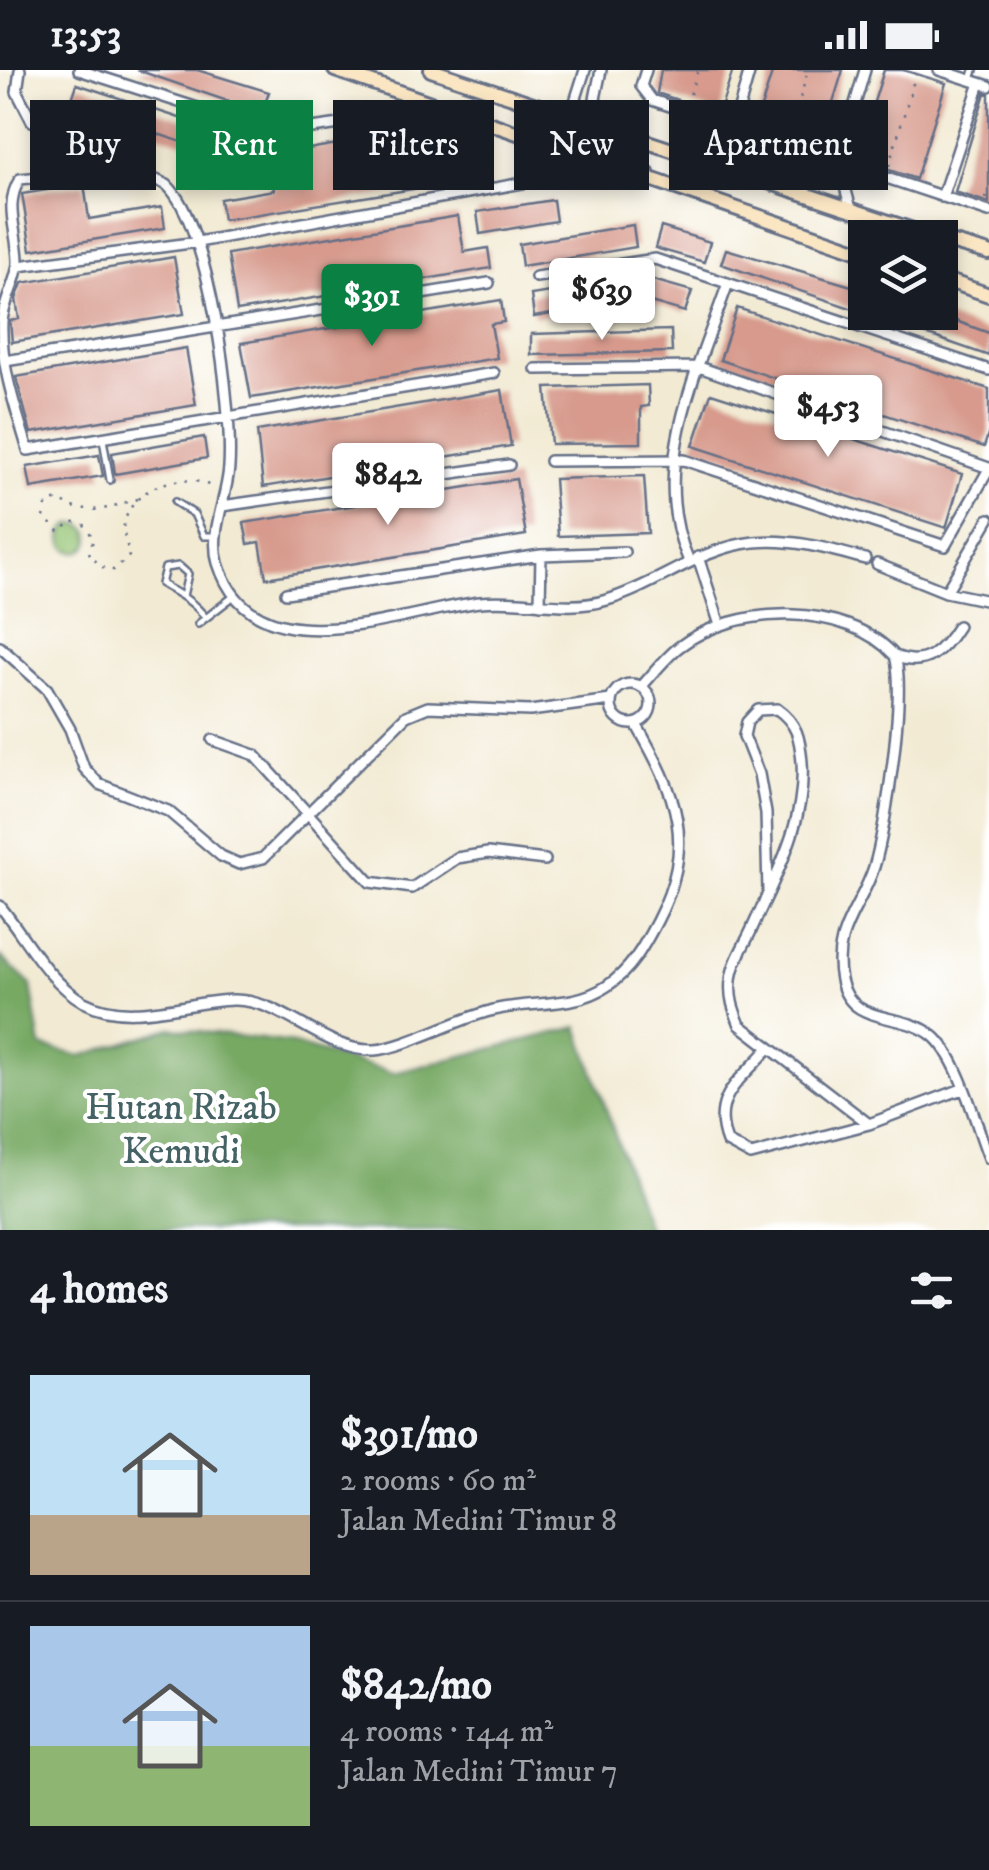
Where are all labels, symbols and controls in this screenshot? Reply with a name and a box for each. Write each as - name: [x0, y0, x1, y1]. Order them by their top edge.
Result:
- text: 13:53: [50, 11, 121, 59]
- chip: Buy: [30, 100, 156, 190]
- chip: Rent: [176, 100, 313, 190]
- chip: Filters: [333, 100, 494, 190]
- chip: New: [514, 100, 649, 190]
- chip: Apartment: [669, 100, 888, 190]
- map controls: [848, 220, 958, 330]
- button: layers: [848, 220, 958, 330]
- pin: $639: [543, 258, 661, 343]
- pin: $391: [313, 264, 431, 349]
- text: $639: [571, 270, 633, 310]
- text: $391: [344, 276, 400, 316]
- pin: $453: [769, 375, 887, 460]
- text: $453: [796, 387, 860, 427]
- pin: $842: [329, 443, 447, 528]
- text: $842: [354, 455, 422, 495]
- park label: Hutan Rizab Kemudi: [85, 1084, 277, 1176]
- icon: filters: [904, 1263, 959, 1318]
- text: 4 homes: [30, 1264, 168, 1316]
- text: $391/mo: [340, 1409, 478, 1461]
- icon: home: [110, 1415, 230, 1535]
- text: 2 rooms · 60 m²: [340, 1461, 536, 1501]
- text: Jalan Medini Timur 8: [340, 1501, 617, 1541]
- text: $842/mo: [340, 1660, 492, 1712]
- icon: home: [110, 1666, 230, 1786]
- text: 4 rooms · 144 m²: [340, 1712, 553, 1752]
- text: Jalan Medini Timur 7: [340, 1752, 618, 1792]

